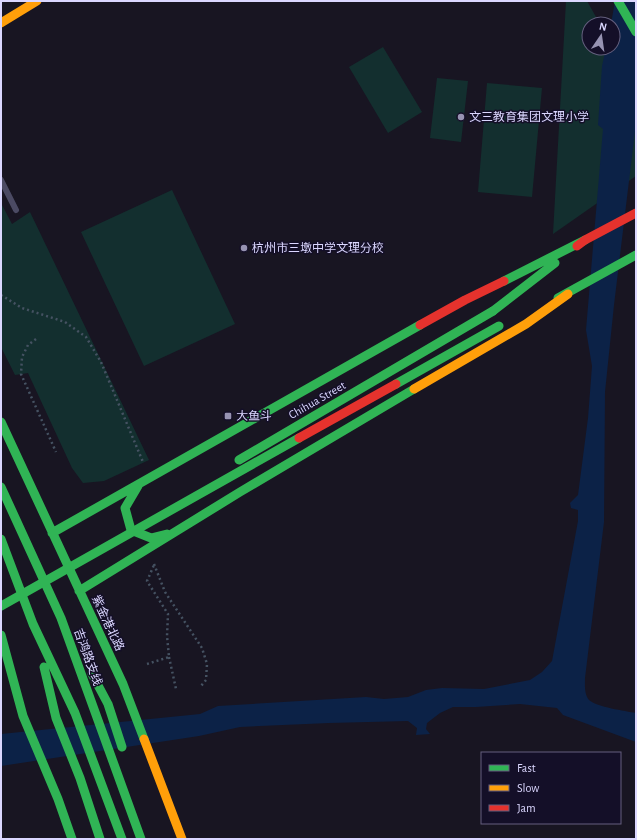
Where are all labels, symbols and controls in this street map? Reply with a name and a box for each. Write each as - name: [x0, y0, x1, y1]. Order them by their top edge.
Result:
- north arrow: [581, 16, 621, 56]
- text: N: [598, 21, 608, 33]
- place label: 文三教育集团文理小学: [469, 110, 589, 123]
- marker: 文三教育集团文理小学: [456, 112, 466, 122]
- place label: 杭州市三墩中学文理分校: [252, 241, 384, 254]
- marker: 杭州市三墩中学文理分校: [239, 243, 249, 253]
- street label: Chihua Street: [286, 379, 348, 421]
- place label: 大鱼斗: [236, 409, 272, 422]
- marker: 大鱼斗: [223, 411, 233, 421]
- street label: 紫金港北路: [90, 593, 127, 653]
- street label: 吉鸿路支线: [72, 626, 105, 687]
- legend: [481, 752, 621, 824]
- text: Fast: [517, 762, 536, 774]
- text: Slow: [517, 782, 539, 794]
- text: Jam: [517, 802, 536, 814]

